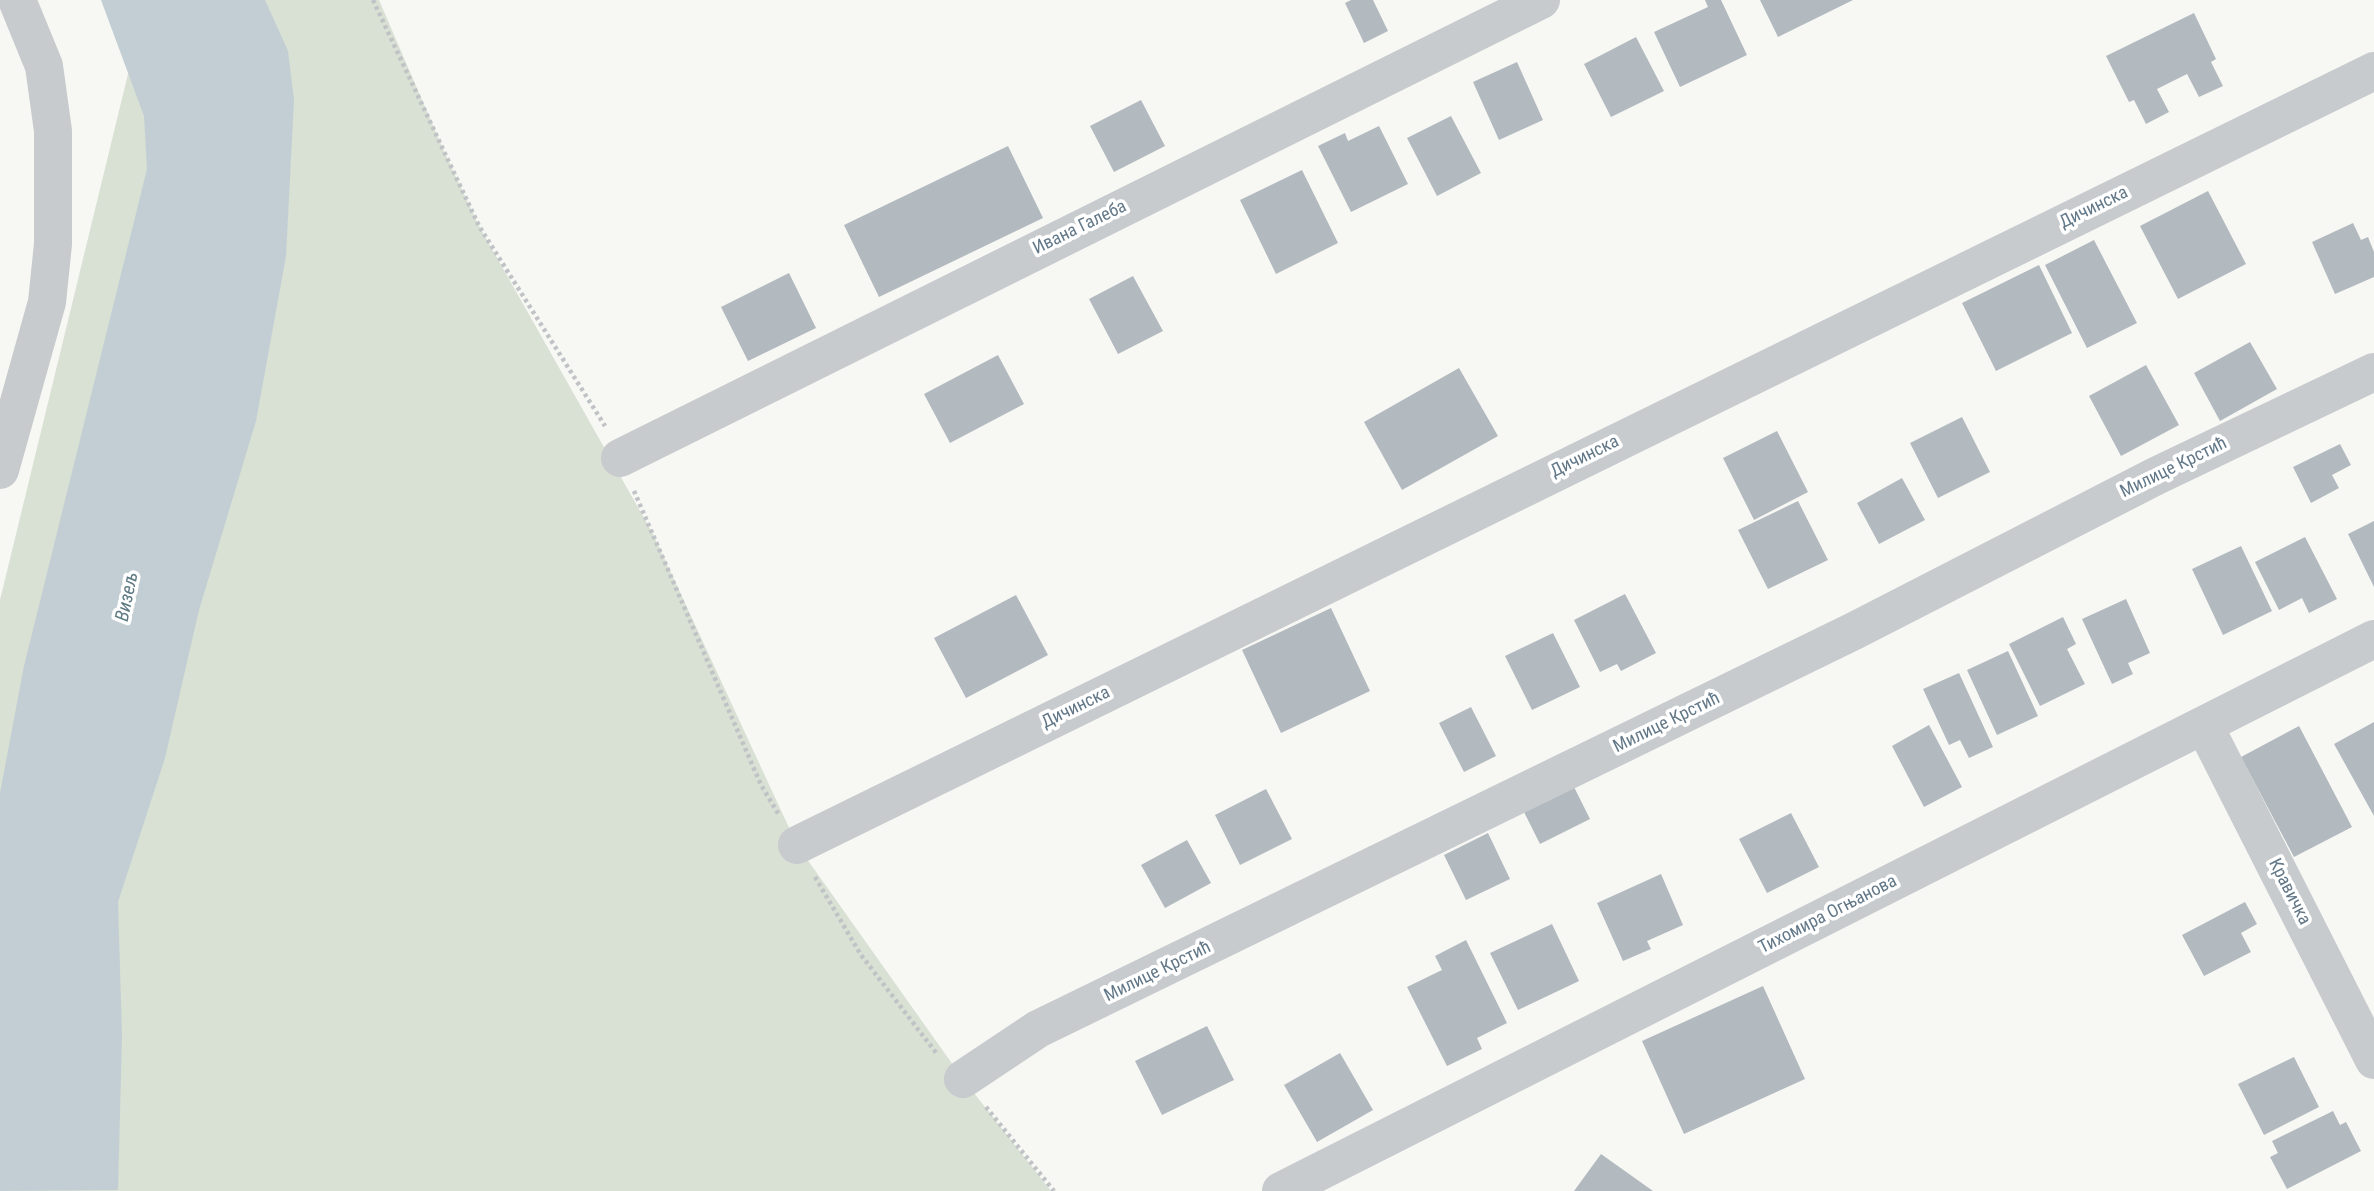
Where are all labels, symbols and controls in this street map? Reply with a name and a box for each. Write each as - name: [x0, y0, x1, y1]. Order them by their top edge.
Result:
- street label: Дичинска: [2056, 182, 2132, 234]
- street label: Ивана Галеба: [1030, 196, 1130, 260]
- street label: Дичинска: [1547, 431, 1623, 483]
- street label: Милице Крстић: [2117, 433, 2231, 503]
- water label: Визељ: [112, 570, 144, 624]
- street label: Дичинска: [1038, 682, 1114, 734]
- street label: Милице Крстић: [1610, 688, 1724, 758]
- street label: Кравичка: [2263, 855, 2315, 929]
- street label: Тихомира Огњанова: [1755, 871, 1901, 959]
- street label: Милице Крстић: [1101, 937, 1215, 1007]

